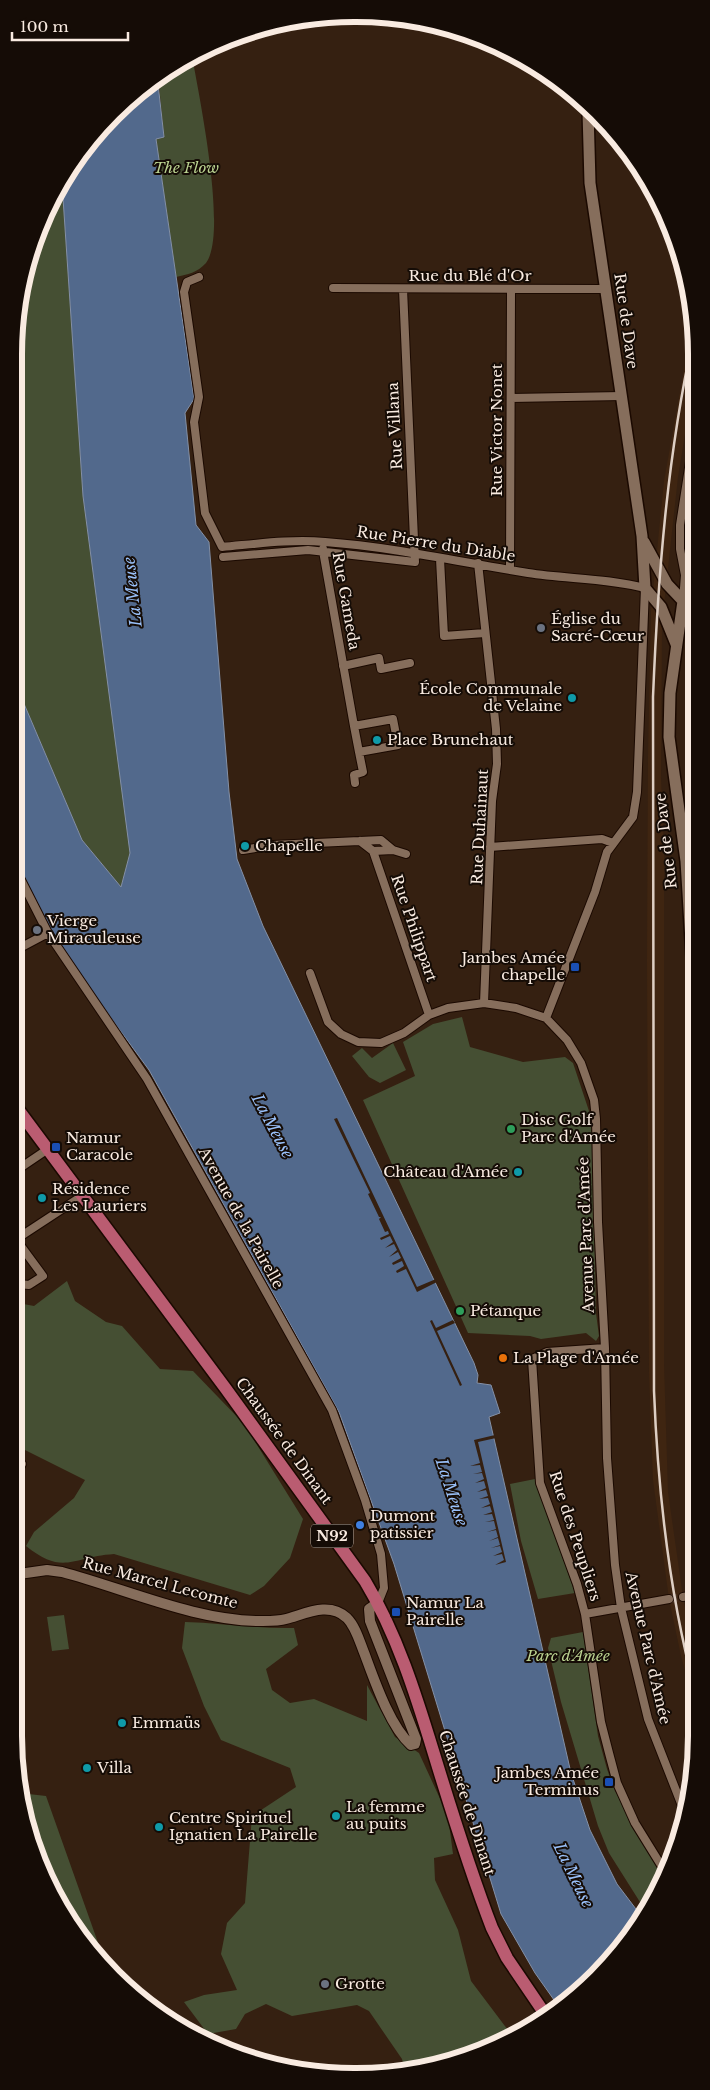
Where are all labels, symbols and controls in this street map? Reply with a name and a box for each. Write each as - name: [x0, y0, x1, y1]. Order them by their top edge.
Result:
- scale bar: [12, 10, 129, 42]
- text: 100 m: [20, 17, 69, 36]
- park label: The Flow: [153, 158, 219, 177]
- street label: Rue du Blé d'Or: [408, 266, 532, 285]
- street label: Rue de Dave: [610, 272, 643, 370]
- street label: Rue Victor Nonet: [487, 363, 506, 496]
- street label: Rue Villana: [383, 381, 406, 470]
- street label: Rue Pierre du Diable: [355, 522, 517, 565]
- street label: Rue Gameda: [329, 550, 365, 652]
- water label: La Meuse: [118, 555, 146, 629]
- place label: Église du Sacré-Cœur: [551, 609, 645, 645]
- marker: Église du Sacré-Cœur: [535, 622, 547, 634]
- place label: École Communale de Velaine: [419, 679, 562, 715]
- marker: École Communale de Velaine: [566, 692, 578, 704]
- place label: Place Brunehaut: [387, 730, 514, 749]
- marker: Place Brunehaut: [371, 734, 383, 746]
- street label: Rue Duhainaut: [467, 768, 492, 885]
- street label: Rue de Dave: [650, 792, 681, 890]
- place label: Chapelle: [255, 836, 323, 855]
- marker: Chapelle: [239, 840, 251, 852]
- street label: Rue Philippart: [387, 872, 442, 984]
- place label: Vierge Miraculeuse: [46, 911, 141, 947]
- marker: Vierge Miraculeuse: [31, 924, 43, 936]
- place label: Jambes Amée chapelle: [459, 948, 565, 984]
- marker: Jambes Amée chapelle: [569, 961, 581, 973]
- water label: La Meuse: [247, 1089, 299, 1162]
- place label: Disc Golf Parc d'Amée: [521, 1110, 616, 1146]
- marker: Disc Golf Parc d'Amée: [505, 1123, 517, 1135]
- place label: Namur Caracole: [66, 1128, 133, 1164]
- marker: Namur Caracole: [50, 1141, 62, 1153]
- street label: Avenue de la Pairelle: [194, 1143, 288, 1292]
- street label: Avenue Parc d'Amée: [573, 1157, 598, 1314]
- place label: Château d'Amée: [383, 1162, 508, 1181]
- marker: Château d'Amée: [512, 1166, 524, 1178]
- place label: Résidence Les Lauriers: [52, 1179, 147, 1215]
- marker: Résidence Les Lauriers: [36, 1192, 48, 1204]
- place label: Pétanque: [470, 1301, 541, 1320]
- marker: Pétanque: [454, 1305, 466, 1317]
- place label: La Plage d'Amée: [513, 1348, 639, 1367]
- marker: La Plage d'Amée: [497, 1352, 509, 1364]
- street label: Chaussée de Dinant: [232, 1374, 337, 1508]
- water label: La Meuse: [431, 1455, 473, 1529]
- street label: Rue des Peupliers: [545, 1468, 606, 1604]
- place label: Dumont patissier: [370, 1506, 436, 1542]
- marker: Dumont patissier: [354, 1519, 366, 1531]
- road number: N92: [311, 1524, 353, 1548]
- street label: Rue Marcel Lecomte: [80, 1553, 240, 1612]
- street label: Avenue Parc d'Amée: [621, 1569, 675, 1726]
- place label: Namur La Pairelle: [406, 1593, 484, 1629]
- marker: Namur La Pairelle: [390, 1606, 402, 1618]
- park label: Parc d'Amée: [525, 1646, 610, 1665]
- place label: Emmaüs: [132, 1713, 200, 1732]
- marker: Emmaüs: [116, 1717, 128, 1729]
- street label: Chaussée de Dinant: [435, 1728, 500, 1878]
- place label: Villa: [96, 1758, 132, 1777]
- marker: Villa: [81, 1762, 93, 1774]
- place label: Jambes Amée Terminus: [493, 1763, 599, 1799]
- marker: Jambes Amée Terminus: [603, 1776, 615, 1788]
- place label: La femme au puits: [346, 1797, 425, 1833]
- place label: Centre Spirituel Ignatien La Pairelle: [169, 1808, 317, 1844]
- marker: La femme au puits: [330, 1810, 342, 1822]
- marker: Centre Spirituel Ignatien La Pairelle: [153, 1821, 165, 1833]
- water label: La Meuse: [549, 1838, 599, 1912]
- place label: Grotte: [335, 1974, 385, 1993]
- marker: Grotte: [319, 1978, 331, 1990]

